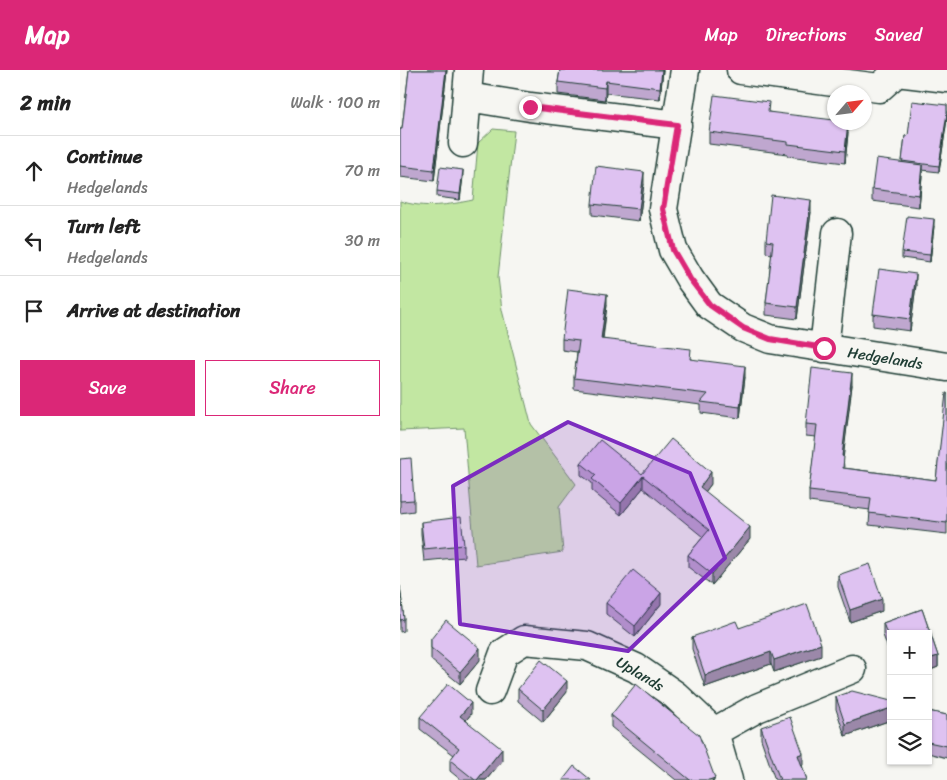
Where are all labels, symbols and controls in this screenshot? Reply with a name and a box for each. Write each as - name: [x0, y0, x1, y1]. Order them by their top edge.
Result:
- text: Map: [25, 14, 69, 56]
- text: Map: [705, 19, 738, 51]
- text: Directions: [766, 19, 847, 51]
- text: Saved: [875, 19, 922, 51]
- text: 2 min: [20, 84, 71, 122]
- north arrow: [827, 85, 872, 130]
- text: Walk · 100 m: [290, 88, 380, 117]
- route end: [519, 96, 542, 119]
- text: Continue: [67, 140, 143, 173]
- text: 70 m: [344, 156, 380, 185]
- icon: ahead: [20, 157, 48, 185]
- text: Hedgelands: [67, 173, 148, 202]
- text: Turn left: [67, 210, 140, 243]
- text: 30 m: [345, 226, 380, 255]
- icon: left: [20, 227, 48, 255]
- text: Hedgelands: [67, 243, 148, 272]
- text: Arrive at destination: [67, 294, 240, 327]
- icon: arrive: [20, 297, 48, 325]
- route start: [813, 337, 836, 360]
- street label: Hedgelands: [846, 339, 925, 377]
- button: Save: [20, 360, 195, 416]
- button: Share: [205, 360, 380, 416]
- map controls: [887, 630, 932, 765]
- button: +: [887, 630, 932, 675]
- street label: Uplands: [611, 649, 669, 699]
- button: −: [887, 675, 932, 720]
- button: layers: [887, 720, 932, 765]

